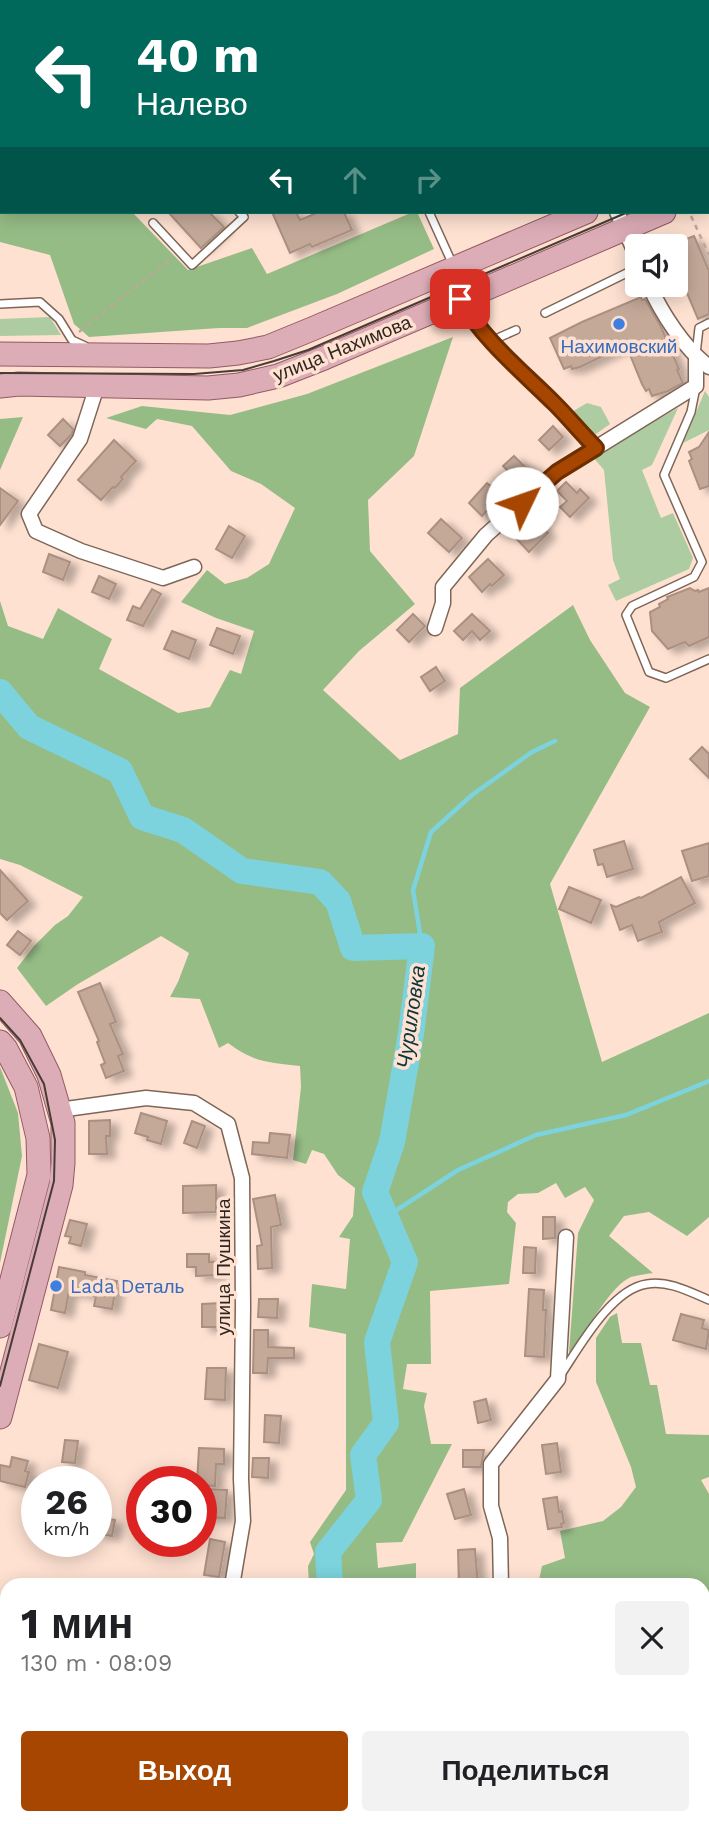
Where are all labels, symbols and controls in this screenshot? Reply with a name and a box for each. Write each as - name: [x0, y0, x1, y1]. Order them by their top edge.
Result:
- text: 40 m: [136, 26, 259, 84]
- icon: left: [21, 28, 112, 119]
- text: Налево: [136, 85, 248, 123]
- icon: left: [263, 161, 301, 199]
- icon: ahead: [336, 161, 374, 199]
- icon: right: [409, 161, 447, 199]
- map controls: [625, 234, 688, 297]
- button: sound: [625, 234, 688, 297]
- pin: [430, 269, 490, 329]
- icon: arrive: [441, 280, 479, 318]
- street label: улица Нахимова: [270, 310, 415, 387]
- marker: Нахимовский: [611, 316, 627, 332]
- place label: Нахимовский: [561, 335, 677, 358]
- position arrow: [485, 466, 559, 540]
- water label: Чуриловка: [391, 964, 430, 1070]
- street label: улица Пушкина: [212, 1198, 235, 1336]
- place label: Lada Dеталь: [70, 1275, 185, 1298]
- marker: Lada Dеталь: [48, 1278, 64, 1294]
- speed limit sign: 30: [126, 1466, 217, 1557]
- text: 26: [45, 1481, 88, 1523]
- text: km/h: [43, 1518, 90, 1539]
- text: 1 мин: [21, 1599, 133, 1648]
- button: close: [615, 1601, 689, 1675]
- text: 130 m · 08:09: [21, 1650, 172, 1677]
- button: Выход: [21, 1731, 348, 1811]
- button: Поделиться: [362, 1731, 689, 1811]

